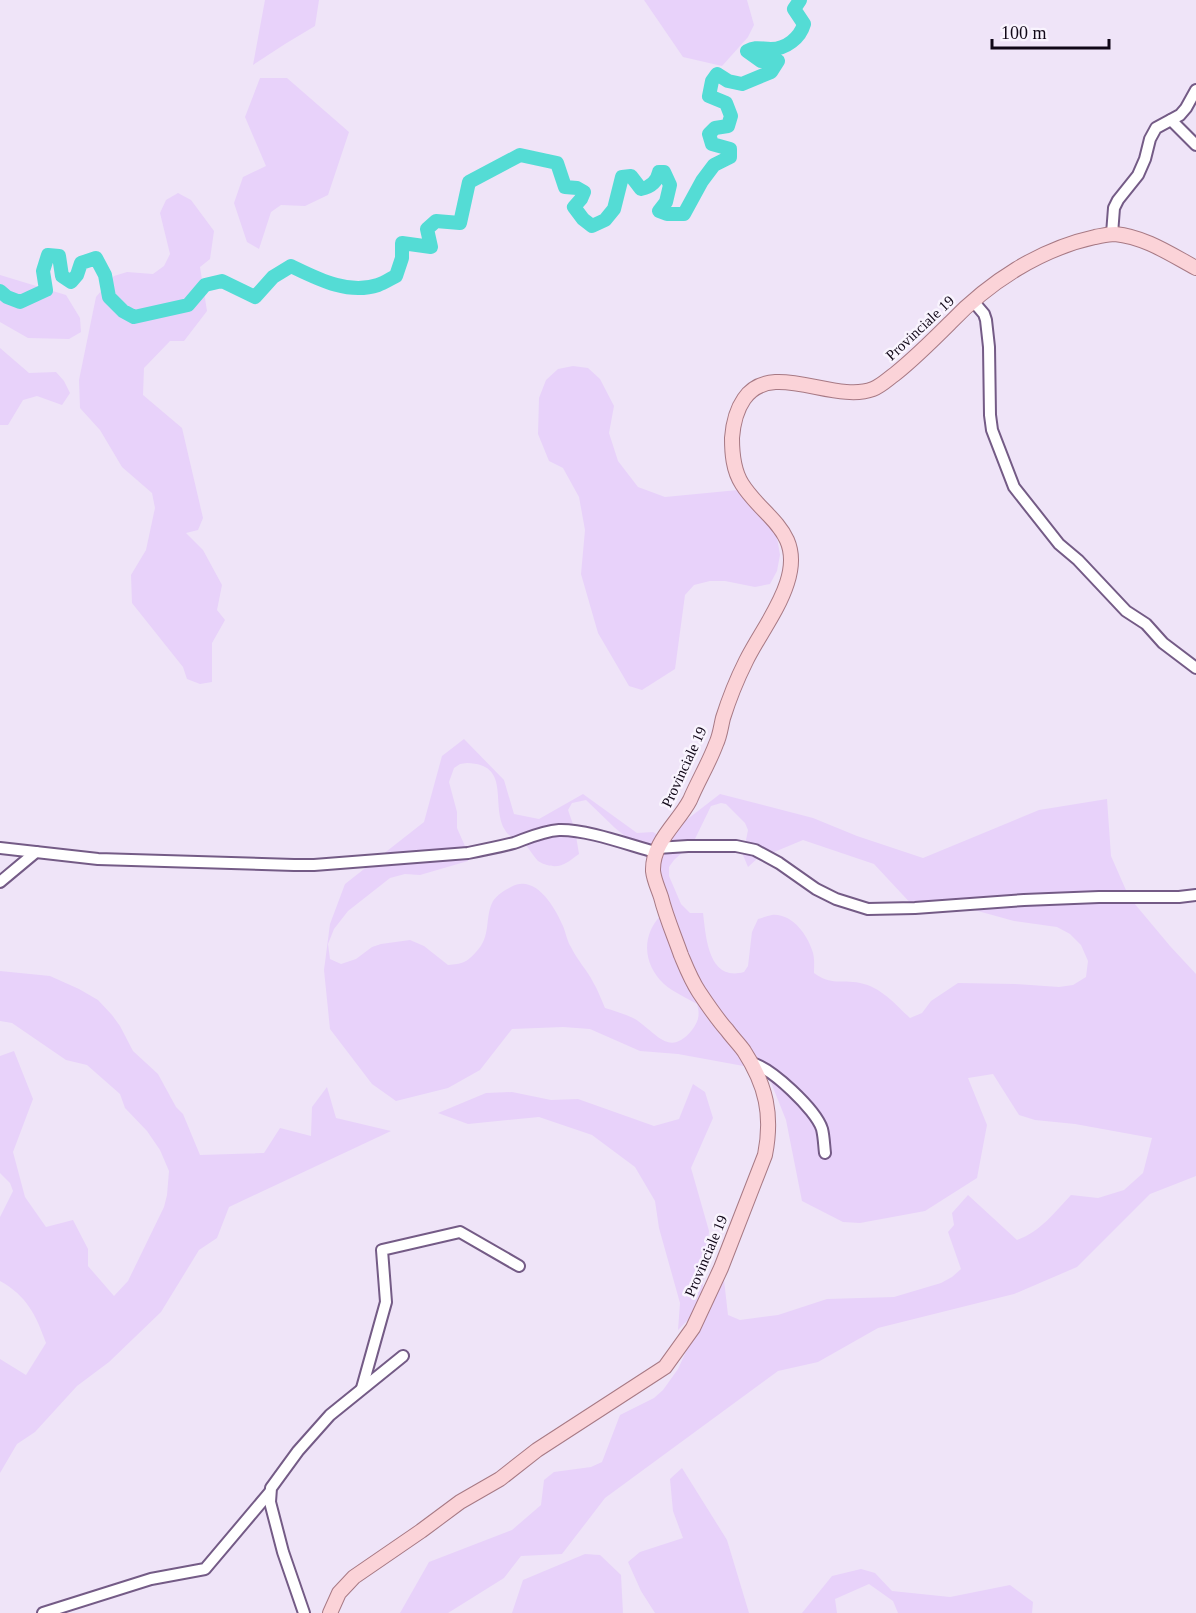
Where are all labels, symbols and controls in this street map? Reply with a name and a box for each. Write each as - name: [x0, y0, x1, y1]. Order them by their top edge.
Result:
- scale bar: [992, 12, 1109, 50]
- text: 100 m: [1001, 23, 1047, 43]
- street label: Provinciale 19: [883, 292, 957, 364]
- street label: Provinciale 19: [658, 724, 710, 810]
- street label: Provinciale 19: [682, 1213, 730, 1299]

